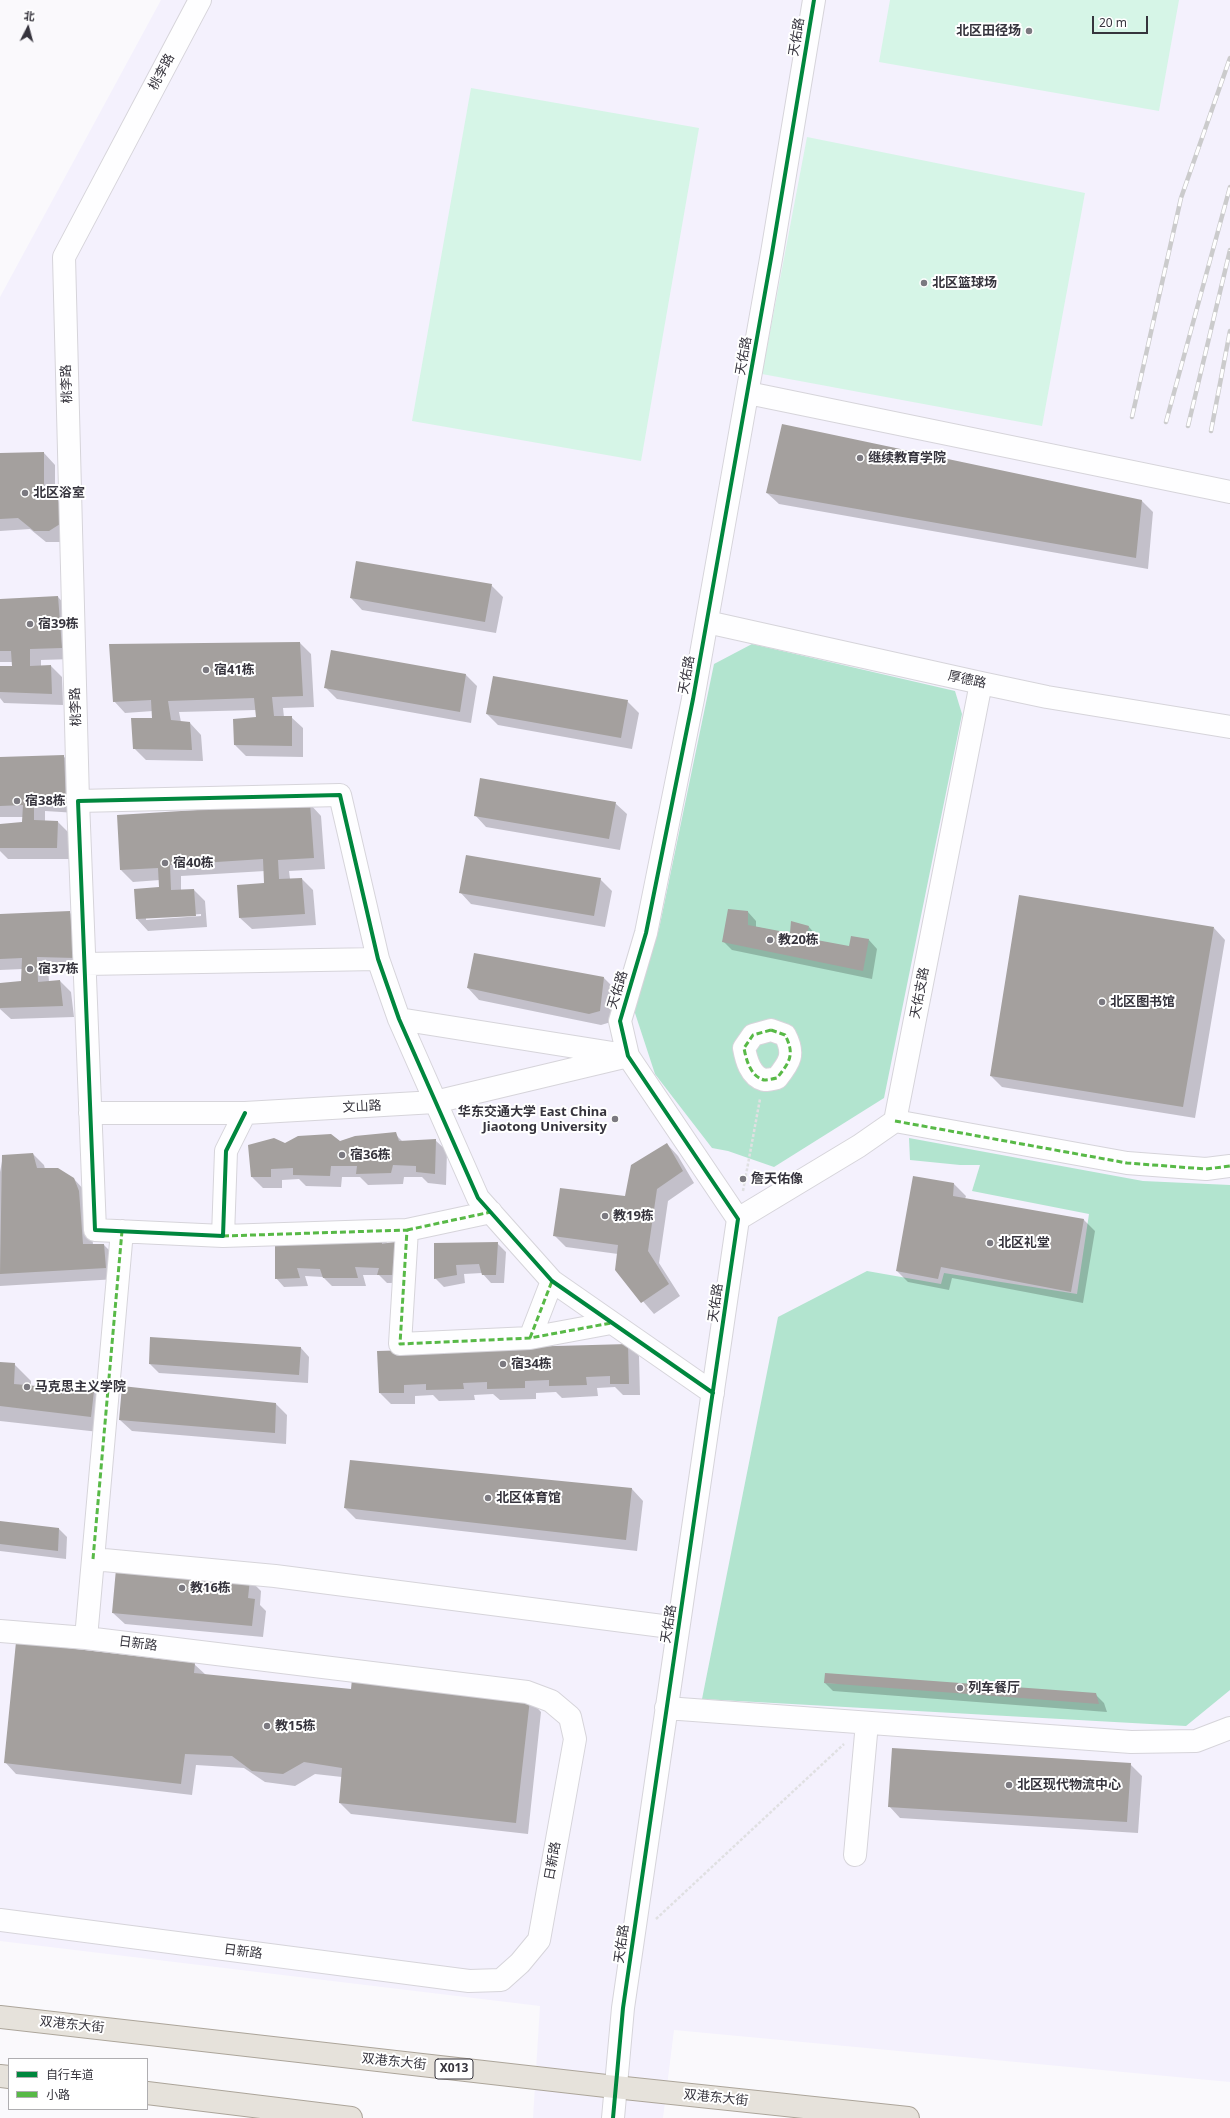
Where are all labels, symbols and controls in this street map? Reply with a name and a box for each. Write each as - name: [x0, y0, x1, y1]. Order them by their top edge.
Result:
- north arrow: [8, 8, 48, 48]
- text: 北: [23, 8, 36, 24]
- scale bar: [1094, 8, 1150, 34]
- text: 20 m: [1099, 14, 1127, 31]
- street label: 天佑路: [786, 17, 808, 57]
- place label: 北区田径场: [956, 23, 1021, 39]
- marker: 北区田径场: [1024, 26, 1034, 36]
- street label: 桃李路: [146, 51, 178, 93]
- place label: 北区篮球场: [932, 275, 997, 291]
- marker: 北区篮球场: [919, 278, 929, 288]
- street label: 天佑路: [733, 335, 755, 377]
- street label: 桃李路: [59, 364, 75, 404]
- place label: 继续教育学院: [868, 450, 946, 466]
- marker: 继续教育学院: [855, 453, 865, 463]
- place label: 北区浴室: [33, 485, 85, 501]
- marker: 北区浴室: [20, 488, 30, 498]
- place label: 宿39栋: [38, 616, 79, 632]
- marker: 宿39栋: [25, 619, 35, 629]
- street label: 天佑路: [676, 654, 698, 696]
- place label: 宿41栋: [214, 662, 255, 678]
- marker: 宿41栋: [201, 665, 211, 675]
- street label: 厚德路: [946, 668, 988, 692]
- street label: 桃李路: [68, 687, 84, 727]
- place label: 宿38栋: [25, 793, 66, 809]
- marker: 宿38栋: [12, 796, 22, 806]
- place label: 宿40栋: [173, 855, 214, 871]
- marker: 宿40栋: [160, 858, 170, 868]
- place label: 教20栋: [778, 932, 819, 948]
- marker: 教20栋: [765, 935, 775, 945]
- place label: 宿37栋: [38, 961, 79, 977]
- marker: 宿37栋: [25, 964, 35, 974]
- street label: 天佑支路: [907, 966, 933, 1020]
- street label: 天佑路: [605, 969, 631, 1011]
- place label: 北区图书馆: [1110, 994, 1175, 1010]
- marker: 北区图书馆: [1097, 997, 1107, 1007]
- street label: 文山路: [342, 1098, 382, 1116]
- place label: 华东交通大学 East China Jiaotong University: [458, 1104, 607, 1135]
- marker: 华东交通大学 East China Jiaotong University: [610, 1114, 620, 1124]
- place label: 宿36栋: [350, 1147, 391, 1163]
- marker: 宿36栋: [337, 1150, 347, 1160]
- place label: 詹天佑像: [751, 1171, 803, 1187]
- marker: 詹天佑像: [738, 1174, 748, 1184]
- place label: 教19栋: [613, 1208, 654, 1224]
- marker: 教19栋: [600, 1211, 610, 1221]
- place label: 北区礼堂: [998, 1235, 1050, 1251]
- marker: 北区礼堂: [985, 1238, 995, 1248]
- street label: 天佑路: [706, 1283, 726, 1323]
- place label: 宿34栋: [511, 1356, 552, 1372]
- marker: 宿34栋: [498, 1359, 508, 1369]
- place label: 马克思主义学院: [35, 1379, 126, 1395]
- marker: 马克思主义学院: [22, 1382, 32, 1392]
- place label: 北区体育馆: [496, 1490, 561, 1506]
- marker: 北区体育馆: [483, 1493, 493, 1503]
- place label: 教16栋: [190, 1580, 231, 1596]
- marker: 教16栋: [177, 1583, 187, 1593]
- street label: 天佑路: [658, 1604, 680, 1644]
- street label: 日新路: [118, 1634, 158, 1654]
- place label: 列车餐厅: [968, 1680, 1020, 1696]
- marker: 列车餐厅: [955, 1683, 965, 1693]
- place label: 教15栋: [275, 1718, 316, 1734]
- marker: 教15栋: [262, 1721, 272, 1731]
- place label: 北区现代物流中心: [1017, 1777, 1121, 1793]
- marker: 北区现代物流中心: [1004, 1780, 1014, 1790]
- street label: 日新路: [542, 1840, 564, 1882]
- street label: 天佑路: [612, 1924, 632, 1964]
- street label: 日新路: [223, 1942, 263, 1962]
- street label: 双港东大街: [39, 2014, 105, 2036]
- street label: 双港东大街: [361, 2051, 427, 2073]
- legend: [8, 2058, 148, 2110]
- road number: X013: [435, 2059, 473, 2079]
- text: 自行车道: [46, 2066, 94, 2083]
- text: 小路: [46, 2086, 70, 2103]
- street label: 双港东大街: [683, 2087, 749, 2109]

